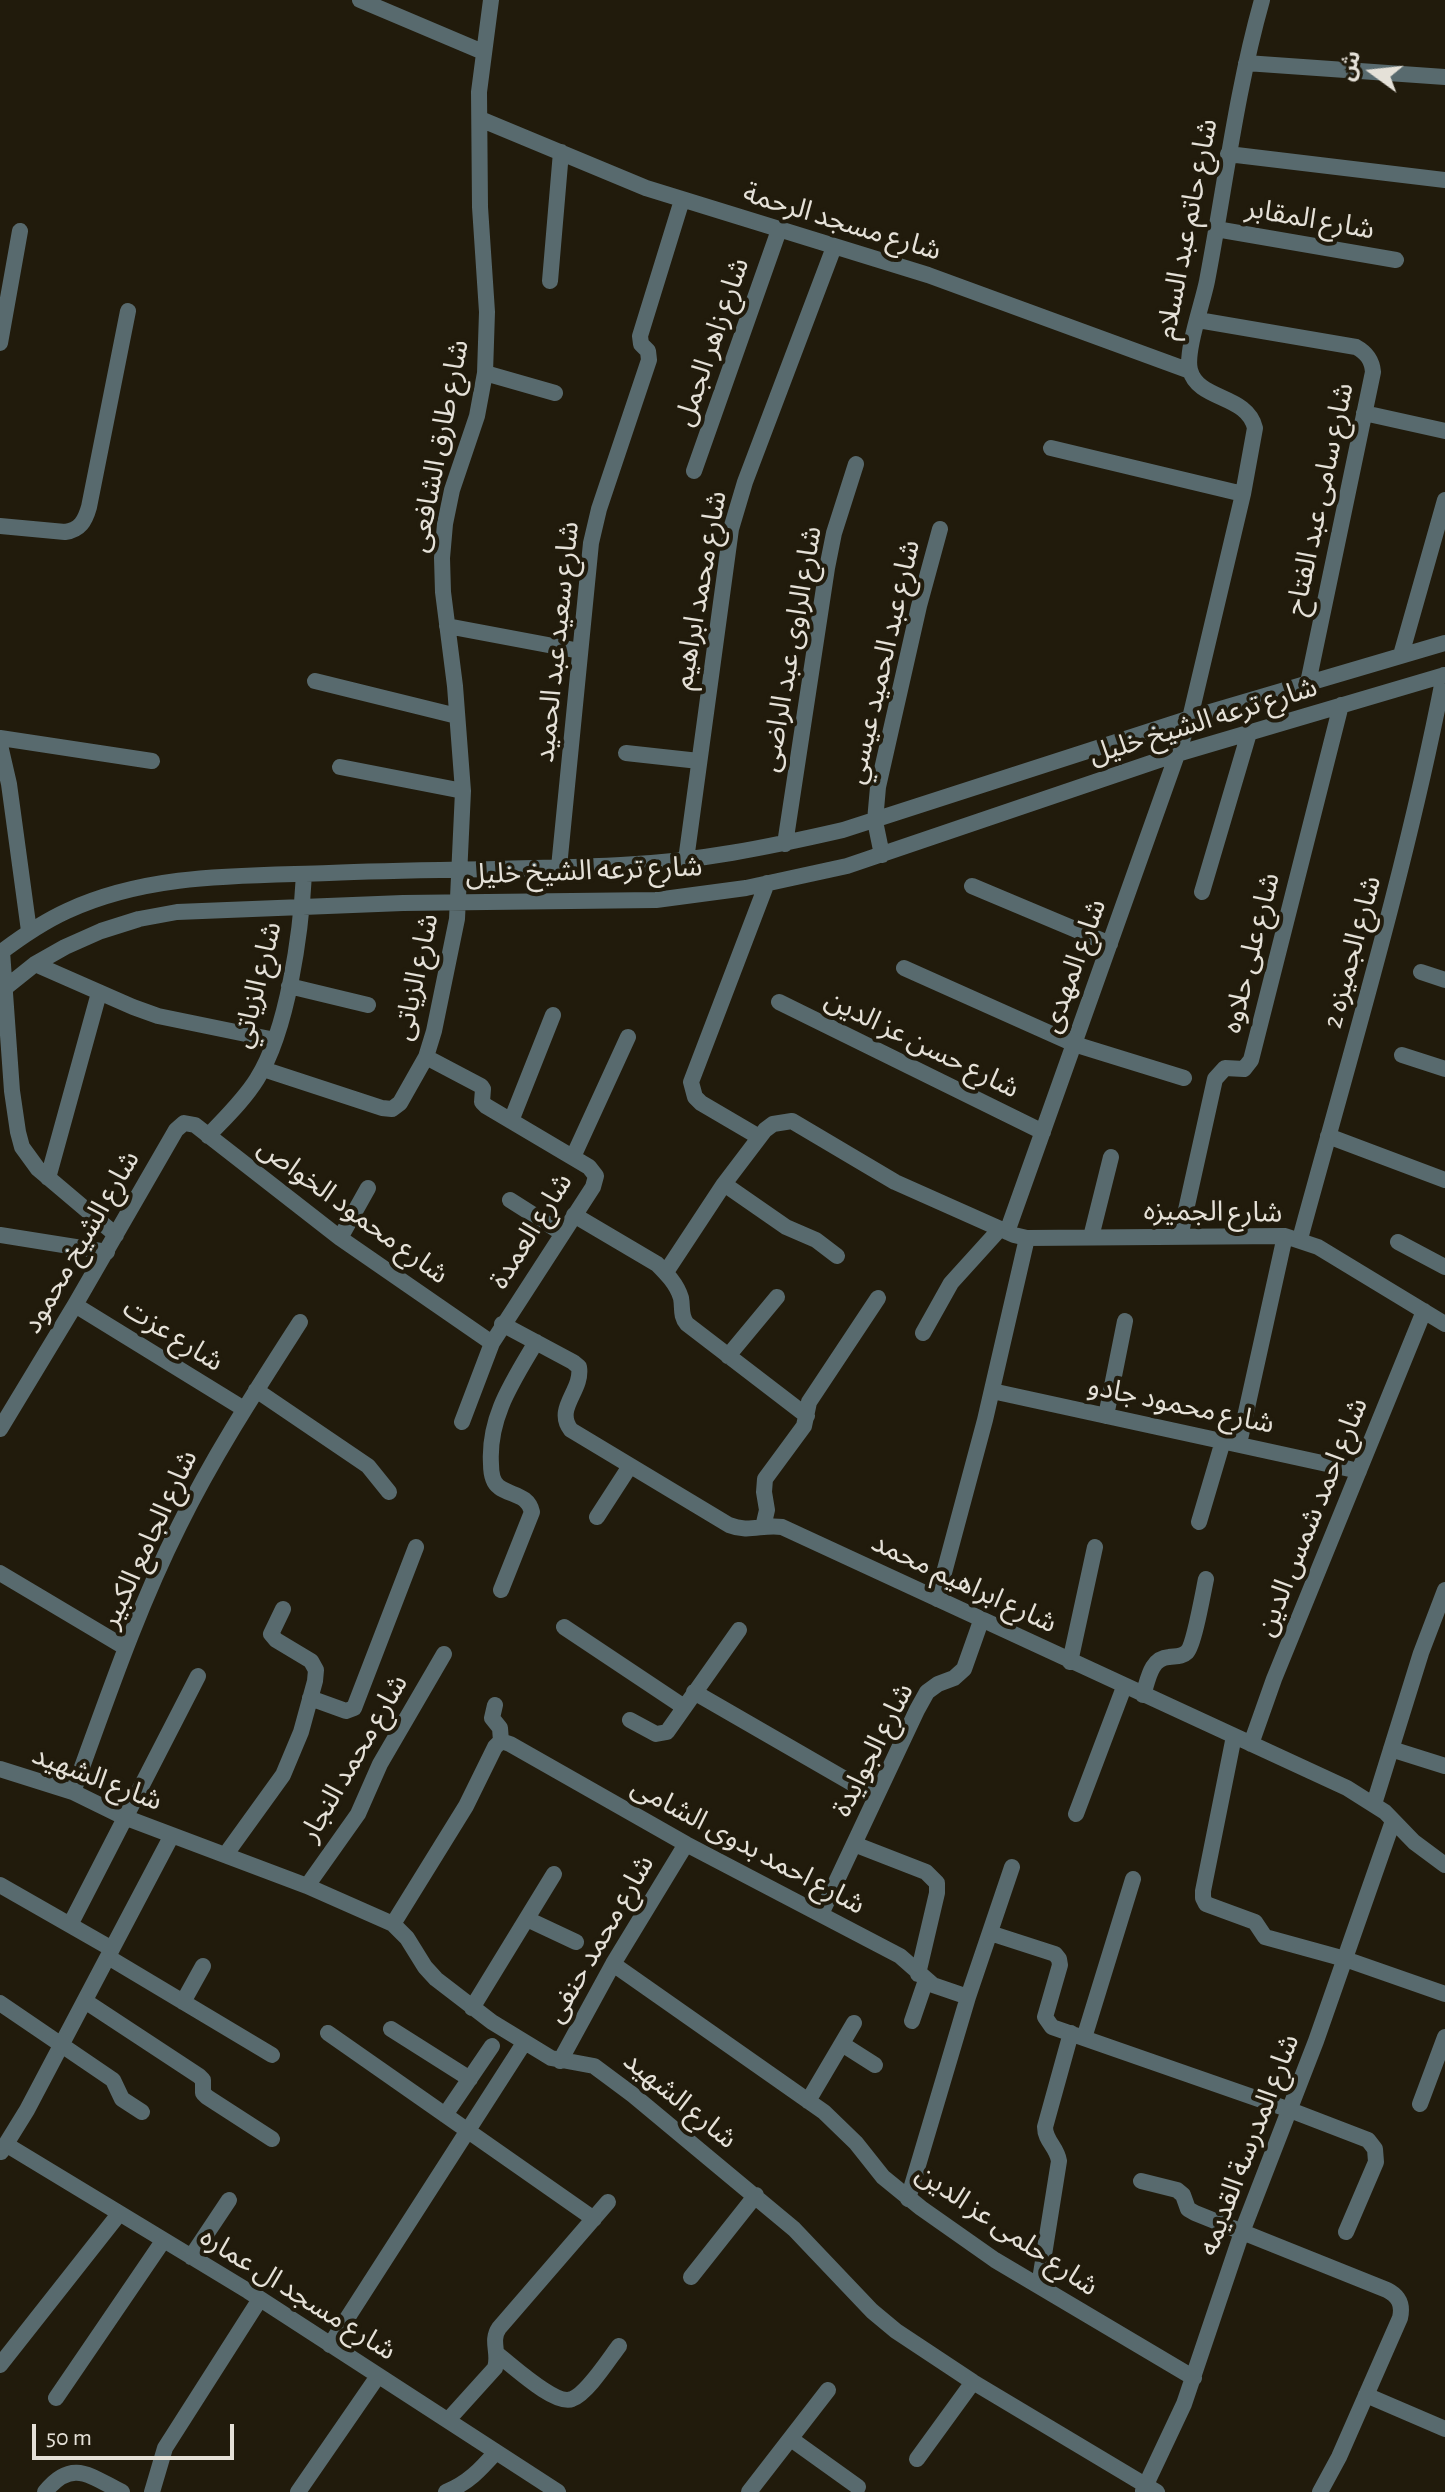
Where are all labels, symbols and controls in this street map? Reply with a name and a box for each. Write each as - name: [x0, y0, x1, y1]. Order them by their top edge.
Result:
- north arrow: [1333, 32, 1413, 112]
- text: ش: [1335, 48, 1364, 83]
- street label: شارع حاتم عبد السلام: [1149, 116, 1225, 342]
- street label: شارع مسجد الرحمة: [739, 176, 945, 268]
- street label: شارع المقابر: [1243, 191, 1377, 247]
- street label: شارع زاهر الجمل: [668, 254, 756, 430]
- street label: شارع طارق الشافعى: [402, 337, 476, 555]
- street label: شارع سامى عبد الفتاح: [1279, 380, 1361, 618]
- street label: شارع محمد ابراهيم: [666, 488, 734, 692]
- street label: شارع سعيد عبد الحميد: [528, 520, 586, 764]
- street label: شارع الراوى عبد الراضى: [753, 524, 829, 774]
- street label: شارع عبد الحميد عيسي: [839, 537, 927, 787]
- street label: شارع ترعه الشيخ خليل: [1085, 670, 1321, 772]
- street label: شارع ترعه الشيخ خليل: [465, 850, 703, 892]
- street label: شارع على حلاوه: [1215, 869, 1287, 1037]
- street label: شارع الجميزه 2: [1316, 872, 1388, 1032]
- street label: شارع المهدى: [1034, 895, 1114, 1037]
- street label: شارع الزياتى: [386, 910, 446, 1044]
- street label: شارع الزياتي: [225, 918, 289, 1052]
- street label: شارع حسن عز الدين: [819, 982, 1025, 1106]
- street label: شارع محمود الخواص: [251, 1131, 455, 1291]
- street label: شارع الشيخ محمود: [15, 1145, 147, 1339]
- street label: شارع العمدة: [482, 1167, 580, 1295]
- street label: شارع الجميزه: [1143, 1194, 1283, 1230]
- street label: شارع عزت: [117, 1291, 229, 1379]
- street label: شارع محمود جادو: [1085, 1369, 1277, 1441]
- street label: شارع احمد شمس الدين: [1249, 1393, 1375, 1641]
- street label: شارع الجامع الكبير: [93, 1445, 205, 1633]
- street label: شارع ابراهيم محمد: [866, 1525, 1062, 1641]
- street label: شارع محمد النجار: [293, 1669, 415, 1847]
- street label: شارع الجوايدة: [825, 1678, 921, 1822]
- street label: شارع الشهيد: [27, 1738, 167, 1818]
- street label: شارع احمد بدوى الشامى: [625, 1770, 871, 1922]
- street label: شارع محمد حنفى: [538, 1849, 662, 2029]
- street label: شارع المدرسة القديمه: [1191, 2029, 1307, 2261]
- street label: شارع الشهيد: [616, 2044, 744, 2156]
- street label: شارع حلمى عز الدين: [909, 2157, 1105, 2303]
- street label: شارع مسجد ال عماره: [194, 2220, 402, 2368]
- scale bar: [36, 2408, 238, 2458]
- text: 50 m: [46, 2426, 92, 2450]

